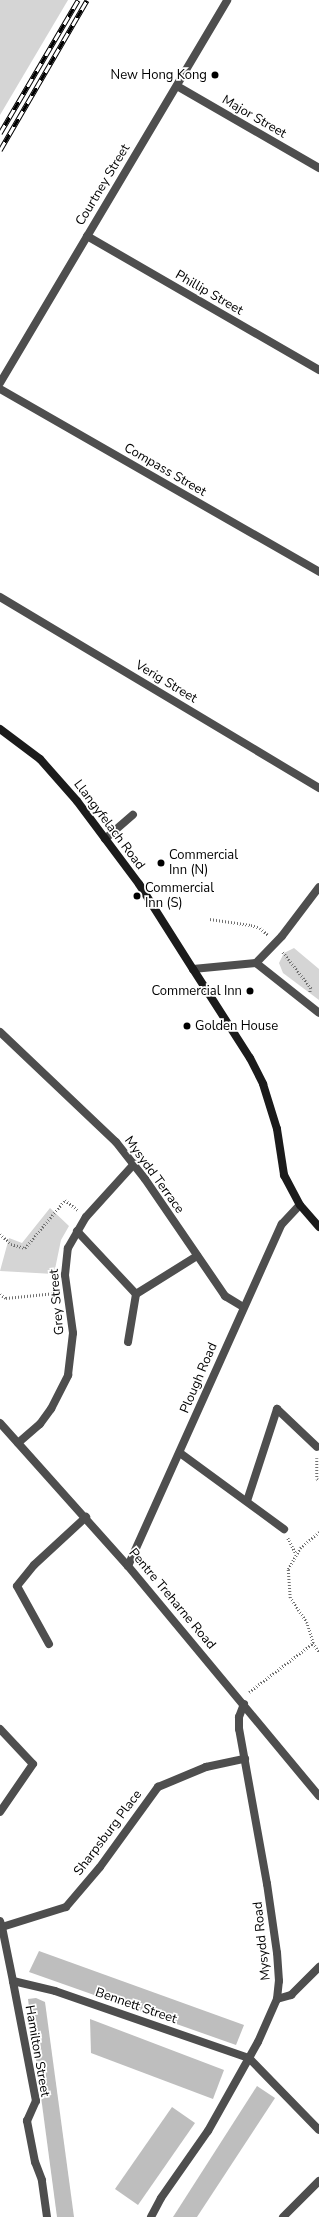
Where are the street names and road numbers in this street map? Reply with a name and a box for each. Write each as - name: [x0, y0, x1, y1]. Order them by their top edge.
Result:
- street label: Major Street: [219, 92, 289, 142]
- street label: Courtney Street: [73, 142, 133, 228]
- street label: Phillip Street: [172, 267, 246, 319]
- street label: Compass Street: [121, 440, 209, 500]
- street label: Verig Street: [132, 657, 200, 707]
- street label: Llangyfelach Road: [70, 777, 148, 873]
- street label: Mysydd Terrace: [121, 1133, 187, 1217]
- street label: Grey Street: [46, 1268, 68, 1336]
- street label: Plough Road: [177, 1340, 221, 1416]
- street label: Pentre Treharne Road: [125, 1545, 219, 1653]
- street label: Sharpsburg Place: [71, 1787, 145, 1879]
- street label: Mysydd Road: [250, 1901, 274, 1981]
- street label: Bennett Street: [93, 1985, 179, 2027]
- street label: Hamilton Street: [21, 2004, 53, 2098]

